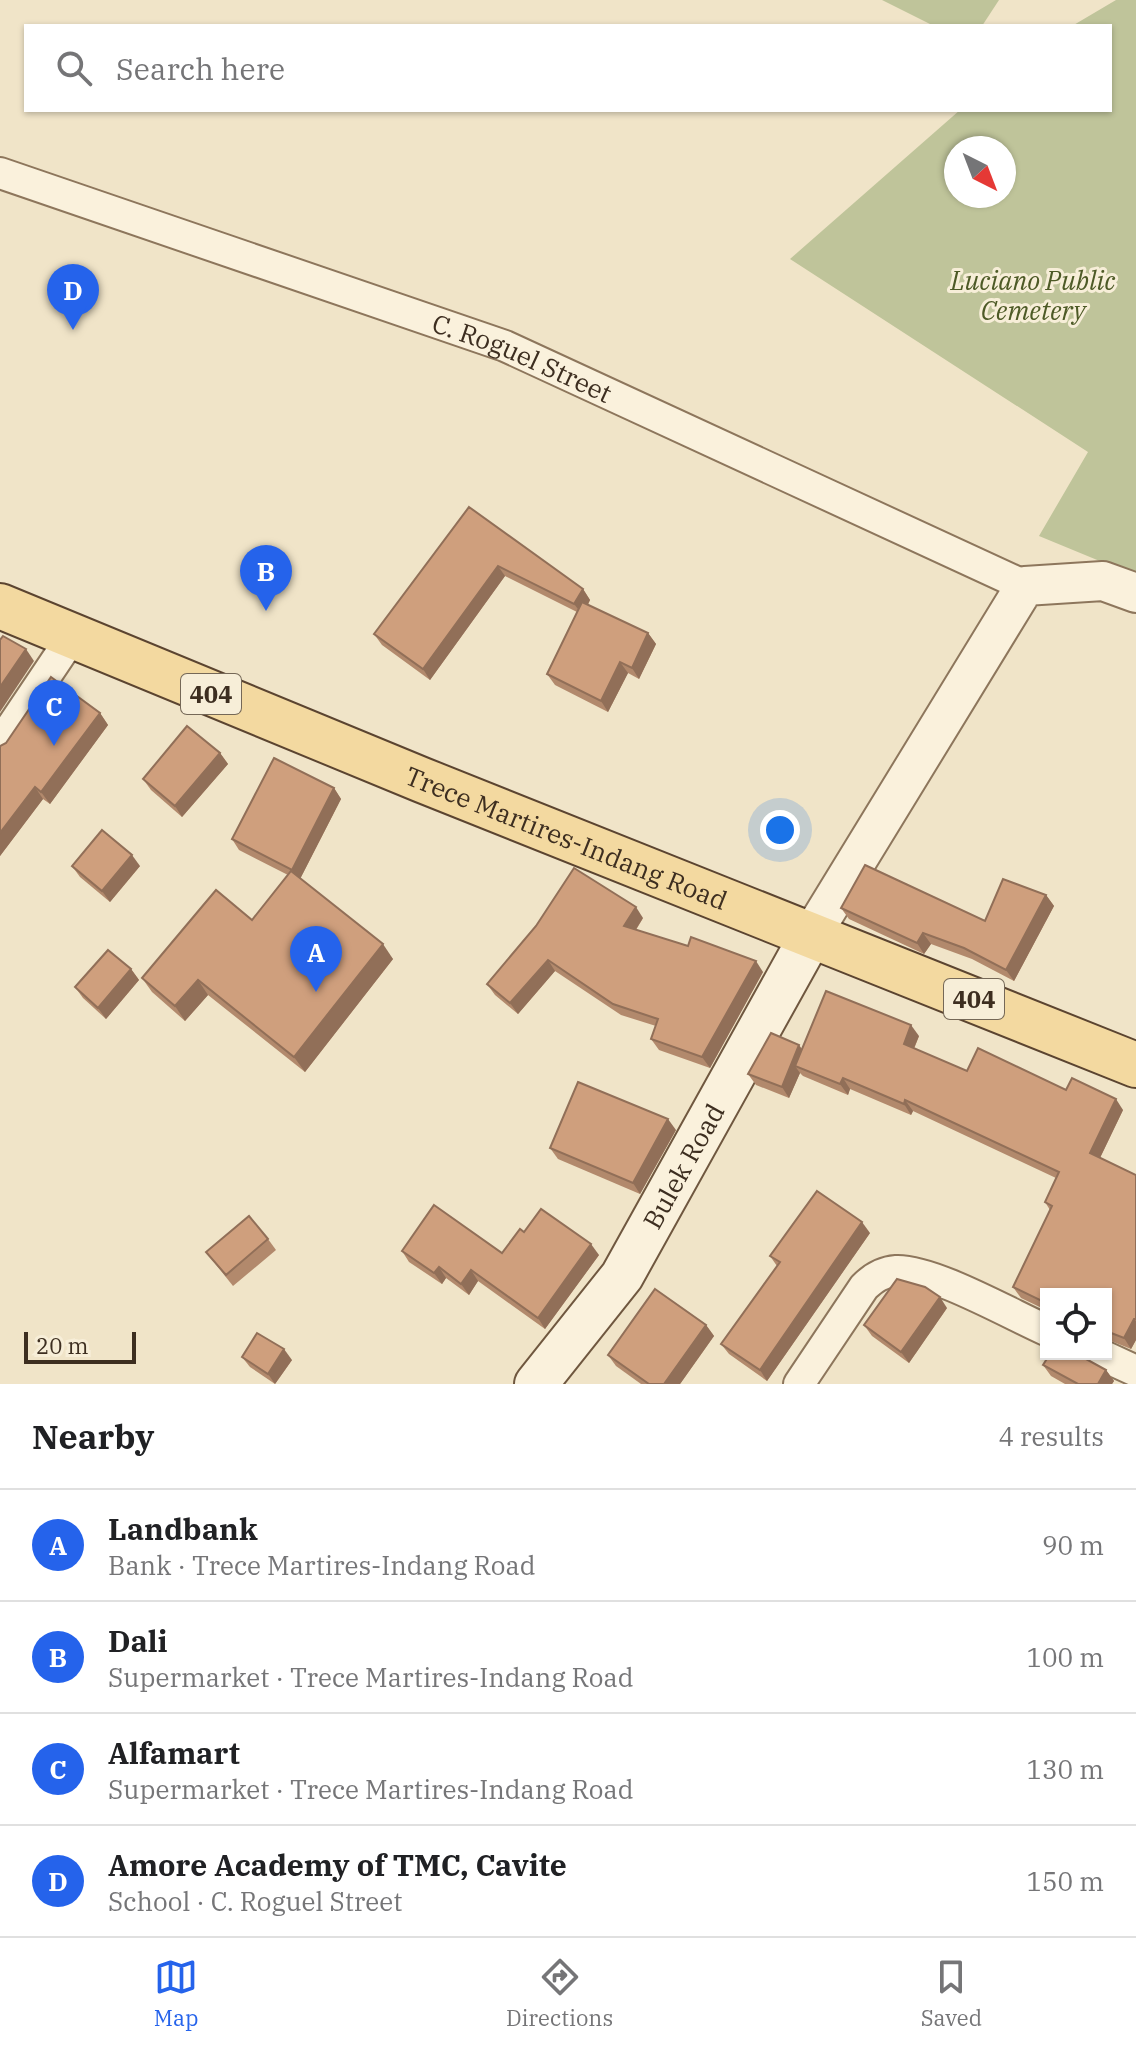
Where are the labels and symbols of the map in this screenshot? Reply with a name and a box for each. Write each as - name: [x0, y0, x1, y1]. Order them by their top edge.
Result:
- north arrow: [944, 136, 1016, 208]
- park label: Luciano Public Cemetery: [950, 263, 1115, 327]
- pin: D: [47, 264, 99, 330]
- street label: C. Roguel Street: [428, 305, 618, 410]
- pin: B: [240, 545, 292, 611]
- road number: 404: [181, 674, 241, 714]
- pin: C: [28, 680, 80, 746]
- street label: Trece Martires-Indang Road: [400, 758, 732, 917]
- your location: [760, 810, 800, 850]
- pin: A: [290, 926, 342, 992]
- road number: 404: [944, 979, 1004, 1019]
- street label: Bulek Road: [635, 1097, 732, 1235]
- scale bar: [24, 1328, 136, 1364]

